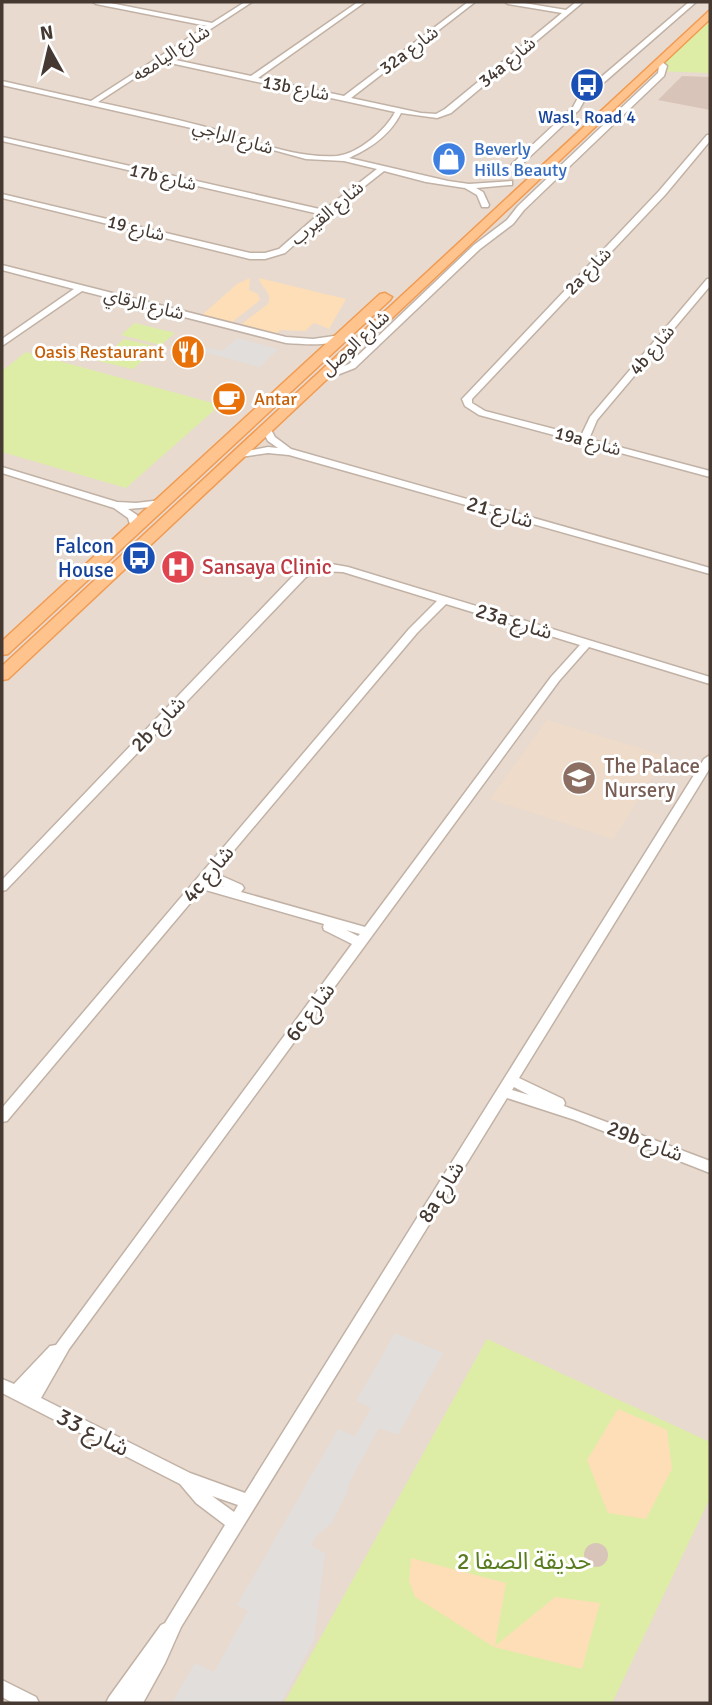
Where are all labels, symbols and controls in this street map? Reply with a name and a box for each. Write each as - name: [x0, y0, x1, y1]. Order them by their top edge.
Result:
- north arrow: [14, 14, 84, 84]
- text: N: [39, 20, 55, 46]
- street label: شارع اليامعه: [128, 20, 215, 89]
- street label: 32a شارع: [375, 21, 444, 82]
- street label: 34a شارع: [474, 32, 542, 94]
- bus stop icon: Wasl, Road 4: [568, 66, 606, 104]
- street label: 13b شارع: [260, 71, 331, 108]
- place label: Wasl, Road 4: [538, 106, 636, 128]
- street label: شارع الراجي: [189, 115, 276, 162]
- place label: Beverly Hills Beauty: [474, 138, 567, 181]
- shop icon: Beverly Hills Beauty: [430, 140, 468, 178]
- street label: 17b شارع: [127, 159, 199, 198]
- street label: شارع القيرب: [286, 176, 370, 252]
- street label: شارع 19: [104, 210, 167, 249]
- street label: 2a شارع: [560, 243, 618, 302]
- street label: شارع الرقاي: [101, 283, 186, 327]
- street label: شارع الوصل: [316, 306, 396, 383]
- street label: 4b شارع: [625, 321, 681, 381]
- restaurant icon: Oasis Restaurant: [169, 333, 207, 371]
- place label: Oasis Restaurant: [34, 341, 164, 363]
- cafe icon: Antar: [210, 380, 248, 418]
- place label: Antar: [254, 388, 297, 410]
- street label: 19a شارع: [552, 422, 624, 463]
- street label: شارع 21: [463, 490, 536, 536]
- place label: Falcon House: [55, 533, 114, 583]
- bus stop icon: Falcon House: [120, 539, 158, 577]
- hospital icon: Sansaya Clinic: [159, 548, 197, 586]
- place label: Sansaya Clinic: [202, 554, 332, 580]
- street label: 23a شارع: [472, 597, 556, 647]
- street label: 2b شارع: [125, 691, 192, 759]
- place label: The Palace Nursery: [604, 753, 700, 803]
- school or university icon: The Palace Nursery: [560, 759, 598, 797]
- street label: 4c شارع: [177, 840, 241, 909]
- street label: 6c شارع: [280, 977, 342, 1048]
- street label: 29b شارع: [603, 1115, 687, 1169]
- street label: 8a شارع: [412, 1156, 472, 1229]
- street label: شارع 33: [51, 1401, 135, 1465]
- park label: حديقة الصفا 2: [457, 1546, 591, 1576]

